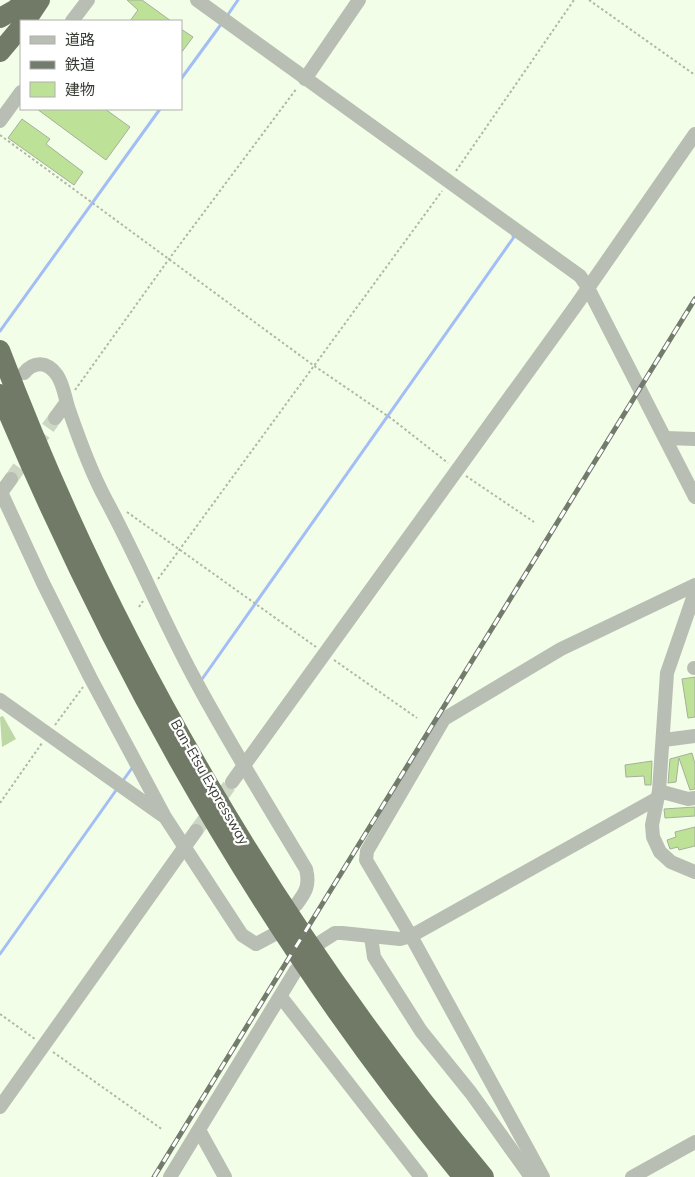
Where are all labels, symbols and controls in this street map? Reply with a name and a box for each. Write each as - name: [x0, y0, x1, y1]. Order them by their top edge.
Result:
- legend: [20, 20, 182, 110]
- text: 道路: [65, 30, 95, 49]
- text: 鉄道: [65, 55, 95, 74]
- text: 建物: [65, 80, 95, 99]
- street label: Ban-Etsu Expressway: [167, 716, 254, 849]

